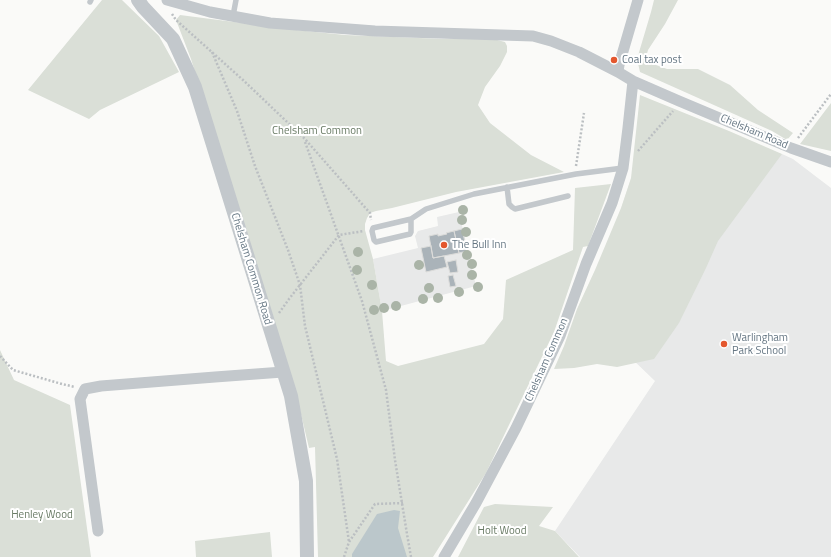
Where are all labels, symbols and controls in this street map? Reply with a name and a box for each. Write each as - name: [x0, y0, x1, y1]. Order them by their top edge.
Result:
- place label: Coal tax post: [622, 53, 681, 67]
- marker: Coal tax post: [609, 55, 619, 65]
- street label: Chelsham Road: [718, 112, 790, 152]
- park label: Chelsham Common: [272, 124, 362, 138]
- street label: Chelsham Common Road: [228, 212, 274, 326]
- place label: The Bull Inn: [452, 238, 506, 252]
- marker: The Bull Inn: [439, 240, 449, 250]
- street label: Chelsham Common: [523, 316, 571, 404]
- place label: Warlingham Park School: [732, 331, 788, 357]
- marker: Warlingham Park School: [719, 339, 729, 349]
- park label: Henley Wood: [11, 508, 73, 522]
- park label: Holt Wood: [478, 524, 526, 538]

